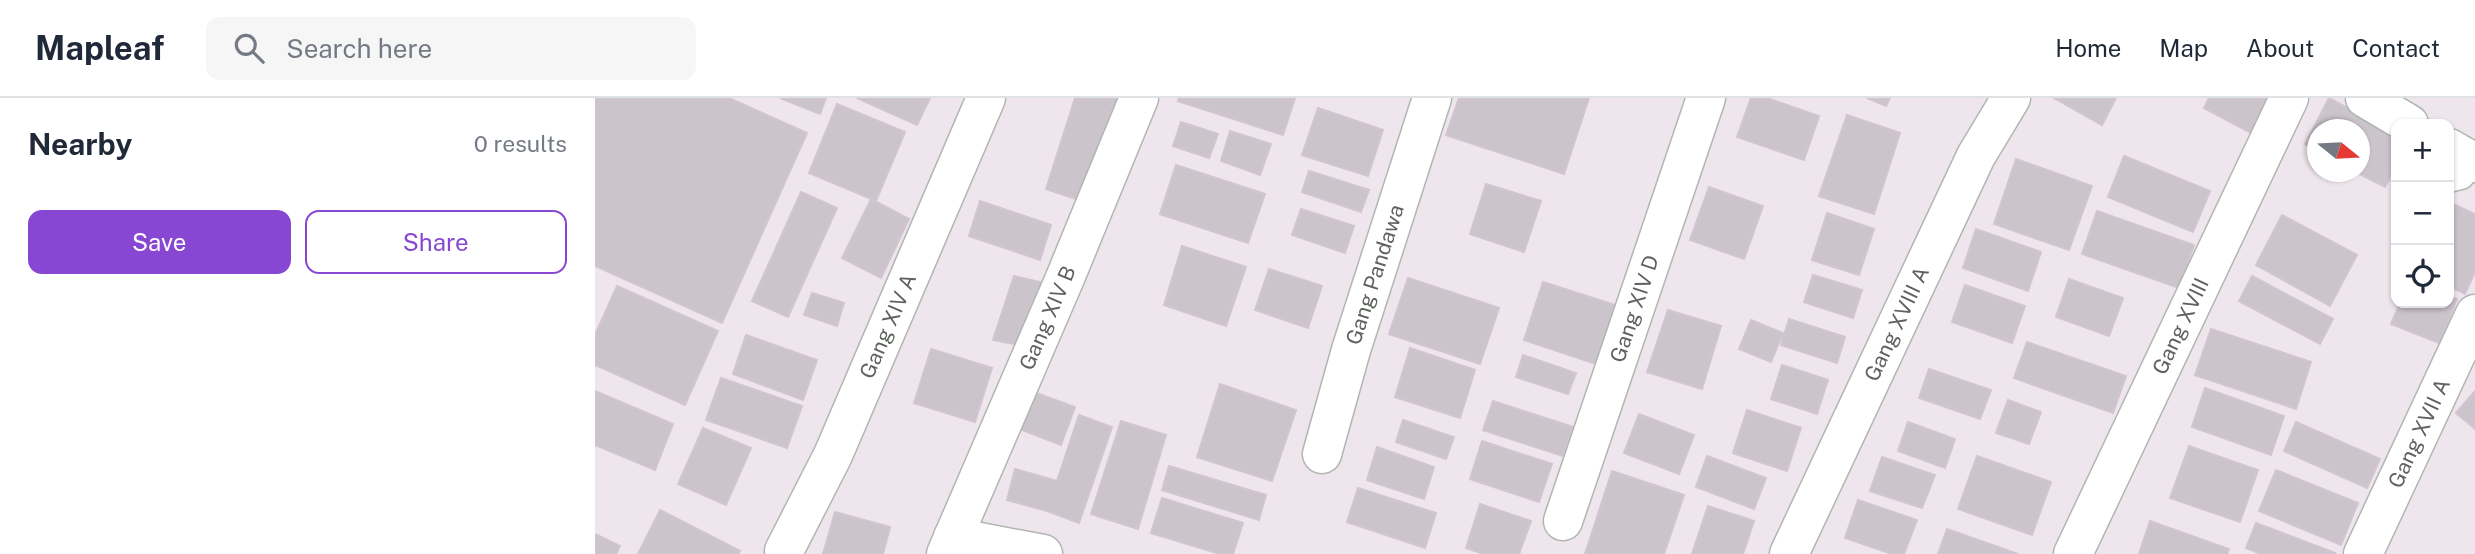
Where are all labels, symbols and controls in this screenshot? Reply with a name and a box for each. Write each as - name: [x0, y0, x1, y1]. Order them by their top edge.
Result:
- search box: [206, 17, 696, 80]
- text: Mapleaf: [35, 29, 164, 67]
- icon: search: [230, 29, 268, 67]
- text: Search here: [286, 33, 432, 64]
- text: Home: [2055, 34, 2121, 62]
- text: Map: [2159, 34, 2208, 62]
- text: About: [2246, 34, 2314, 62]
- text: Contact: [2352, 34, 2440, 62]
- north arrow: [2307, 119, 2370, 182]
- map controls: [2391, 119, 2454, 308]
- button: +: [2391, 119, 2454, 182]
- text: Nearby: [28, 126, 132, 162]
- text: 0 results: [474, 130, 567, 157]
- button: −: [2391, 182, 2454, 245]
- street label: Gang Pandawa: [1340, 201, 1409, 348]
- button: Save: [28, 210, 291, 274]
- button: Share: [305, 210, 567, 274]
- button: locate: [2391, 245, 2454, 308]
- street label: Gang XIV D: [1605, 252, 1664, 365]
- street label: Gang XIV B: [1014, 262, 1081, 374]
- street label: Gang XVIII A: [1859, 262, 1934, 385]
- street label: Gang XIV A: [854, 269, 921, 382]
- street label: Gang XVIII: [2147, 274, 2214, 378]
- street label: Gang XVII A: [2383, 375, 2455, 492]

